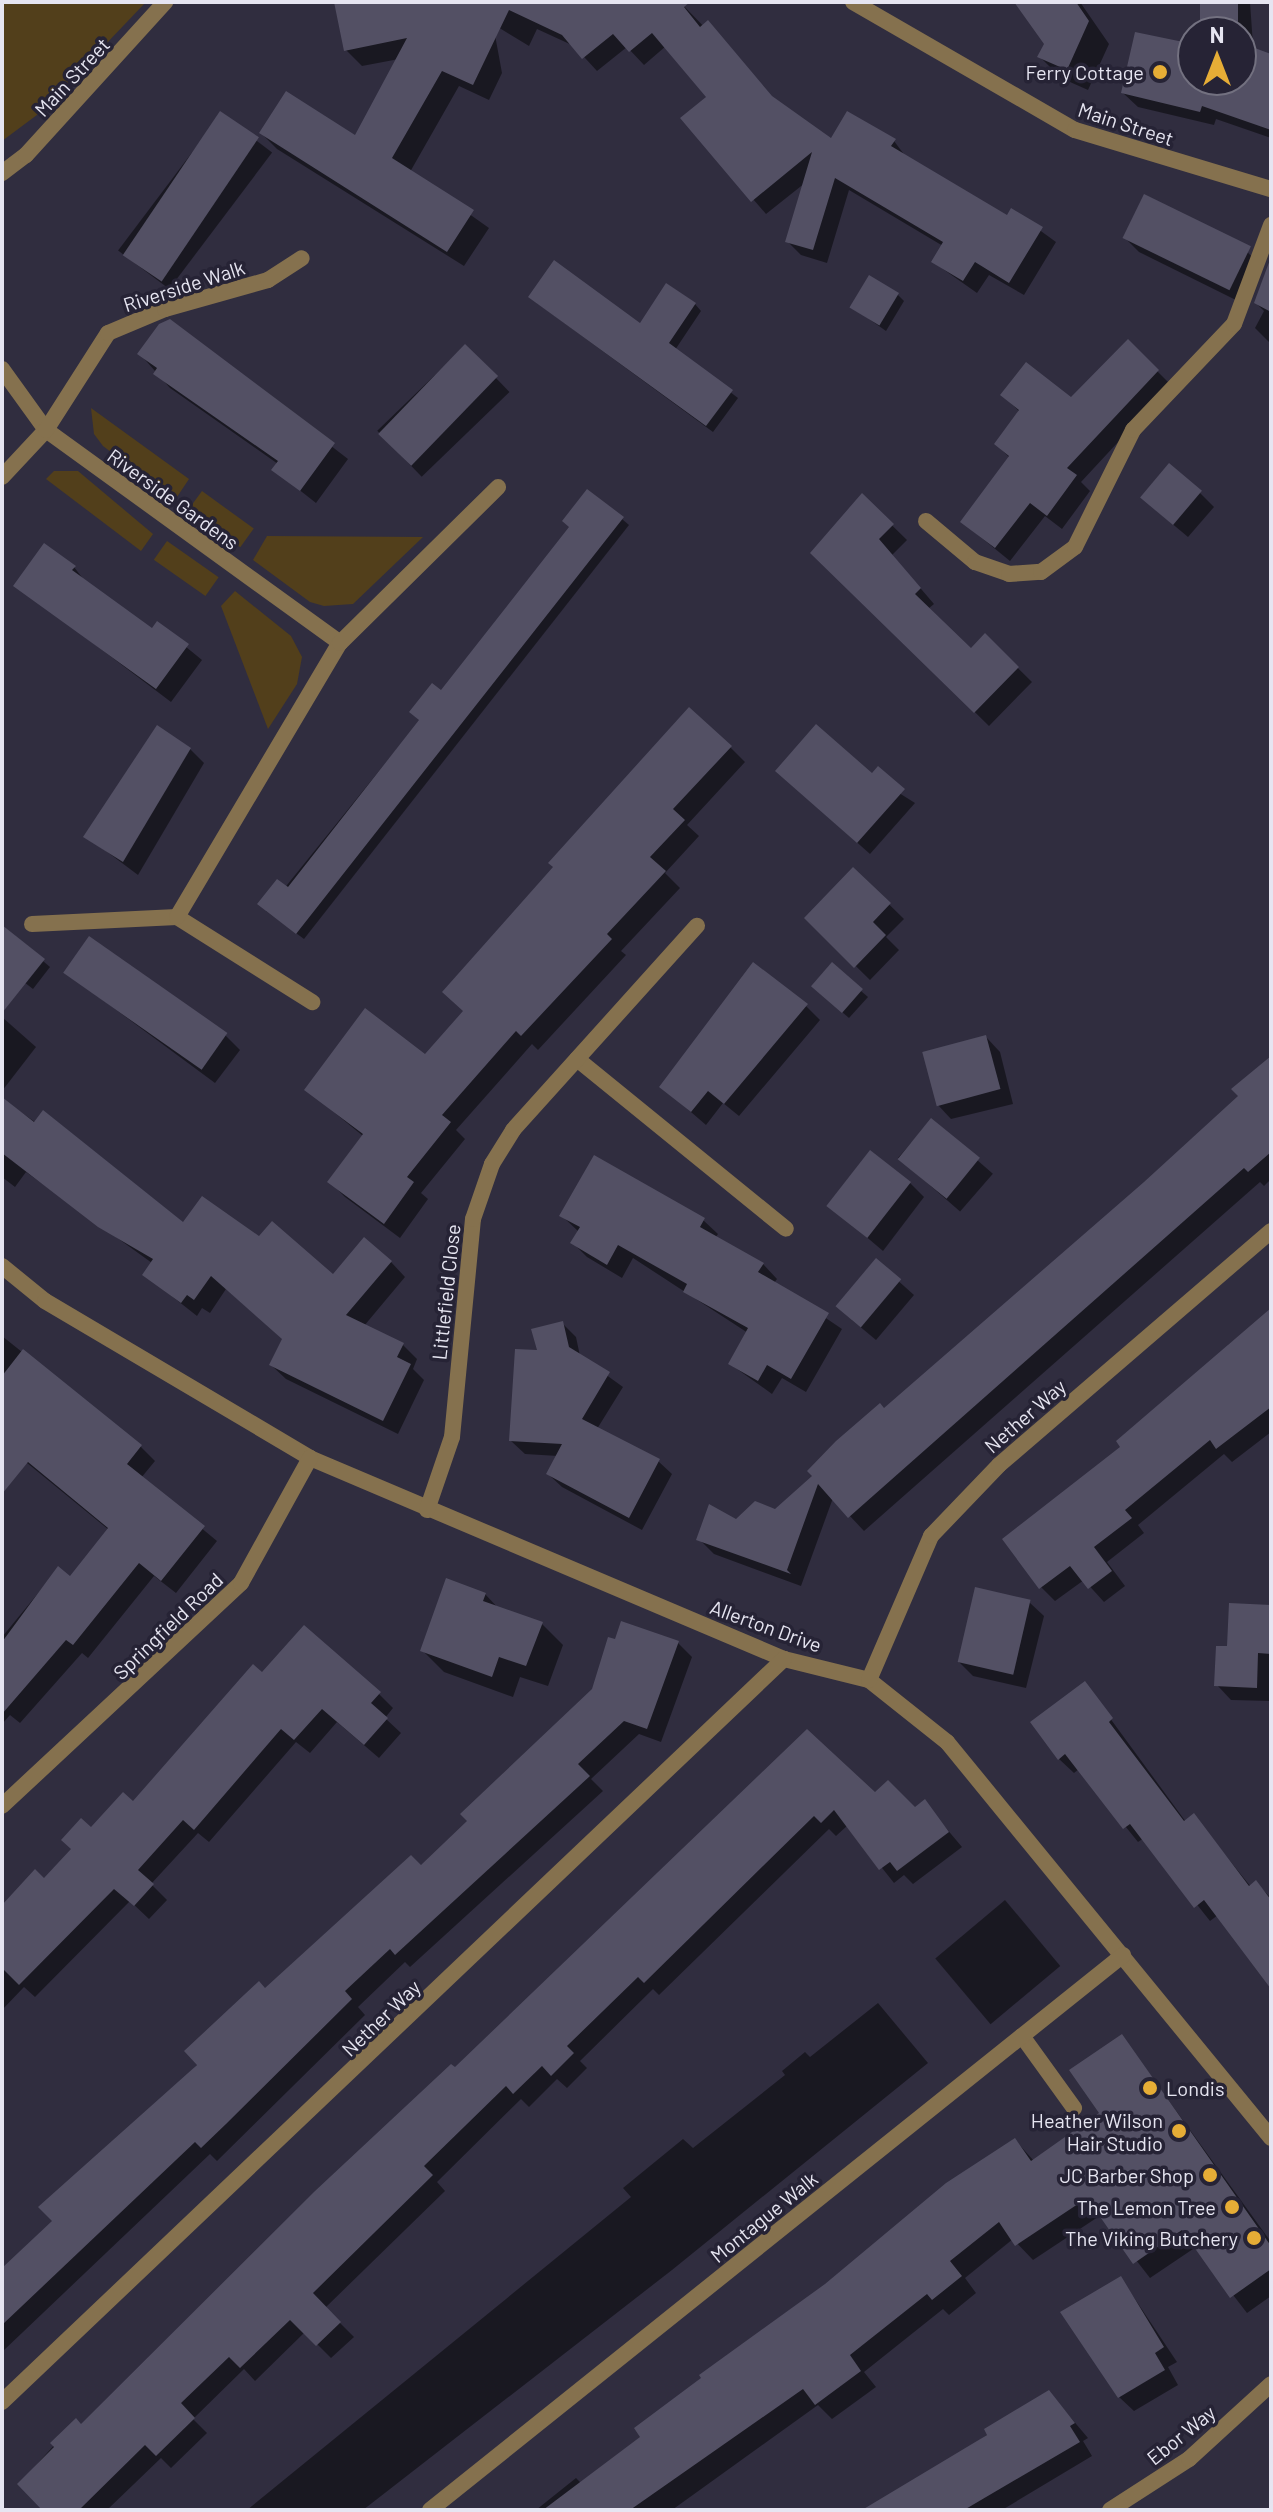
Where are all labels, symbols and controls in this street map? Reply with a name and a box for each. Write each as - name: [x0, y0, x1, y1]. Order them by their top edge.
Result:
- north arrow: [1177, 16, 1257, 96]
- text: N: [1210, 21, 1224, 47]
- street label: Main Street: [29, 33, 115, 121]
- place label: Ferry Cottage: [1025, 60, 1144, 84]
- marker: Ferry Cottage: [1151, 63, 1169, 81]
- street label: Main Street: [1075, 97, 1177, 151]
- street label: Riverside Walk: [120, 255, 248, 317]
- street label: Riverside Gardens: [103, 443, 243, 555]
- street label: Littlefield Close: [427, 1223, 465, 1361]
- street label: Nether Way: [979, 1374, 1071, 1458]
- street label: Springfield Road: [108, 1568, 228, 1684]
- street label: Allerton Drive: [707, 1595, 825, 1657]
- street label: Nether Way: [337, 1975, 425, 2061]
- place label: Londis: [1166, 2076, 1225, 2100]
- marker: Londis: [1141, 2079, 1159, 2097]
- place label: Heather Wilson Hair Studio: [1031, 2108, 1163, 2155]
- marker: Heather Wilson Hair Studio: [1170, 2122, 1188, 2140]
- place label: JC Barber Shop: [1060, 2163, 1194, 2187]
- street label: Montague Walk: [706, 2166, 822, 2268]
- marker: JC Barber Shop: [1201, 2166, 1219, 2184]
- place label: The Lemon Tree: [1076, 2195, 1216, 2219]
- marker: The Lemon Tree: [1223, 2198, 1241, 2216]
- place label: The Viking Butchery: [1065, 2226, 1238, 2250]
- marker: The Viking Butchery: [1245, 2229, 1263, 2247]
- street label: Ebor Way: [1142, 2400, 1220, 2470]

